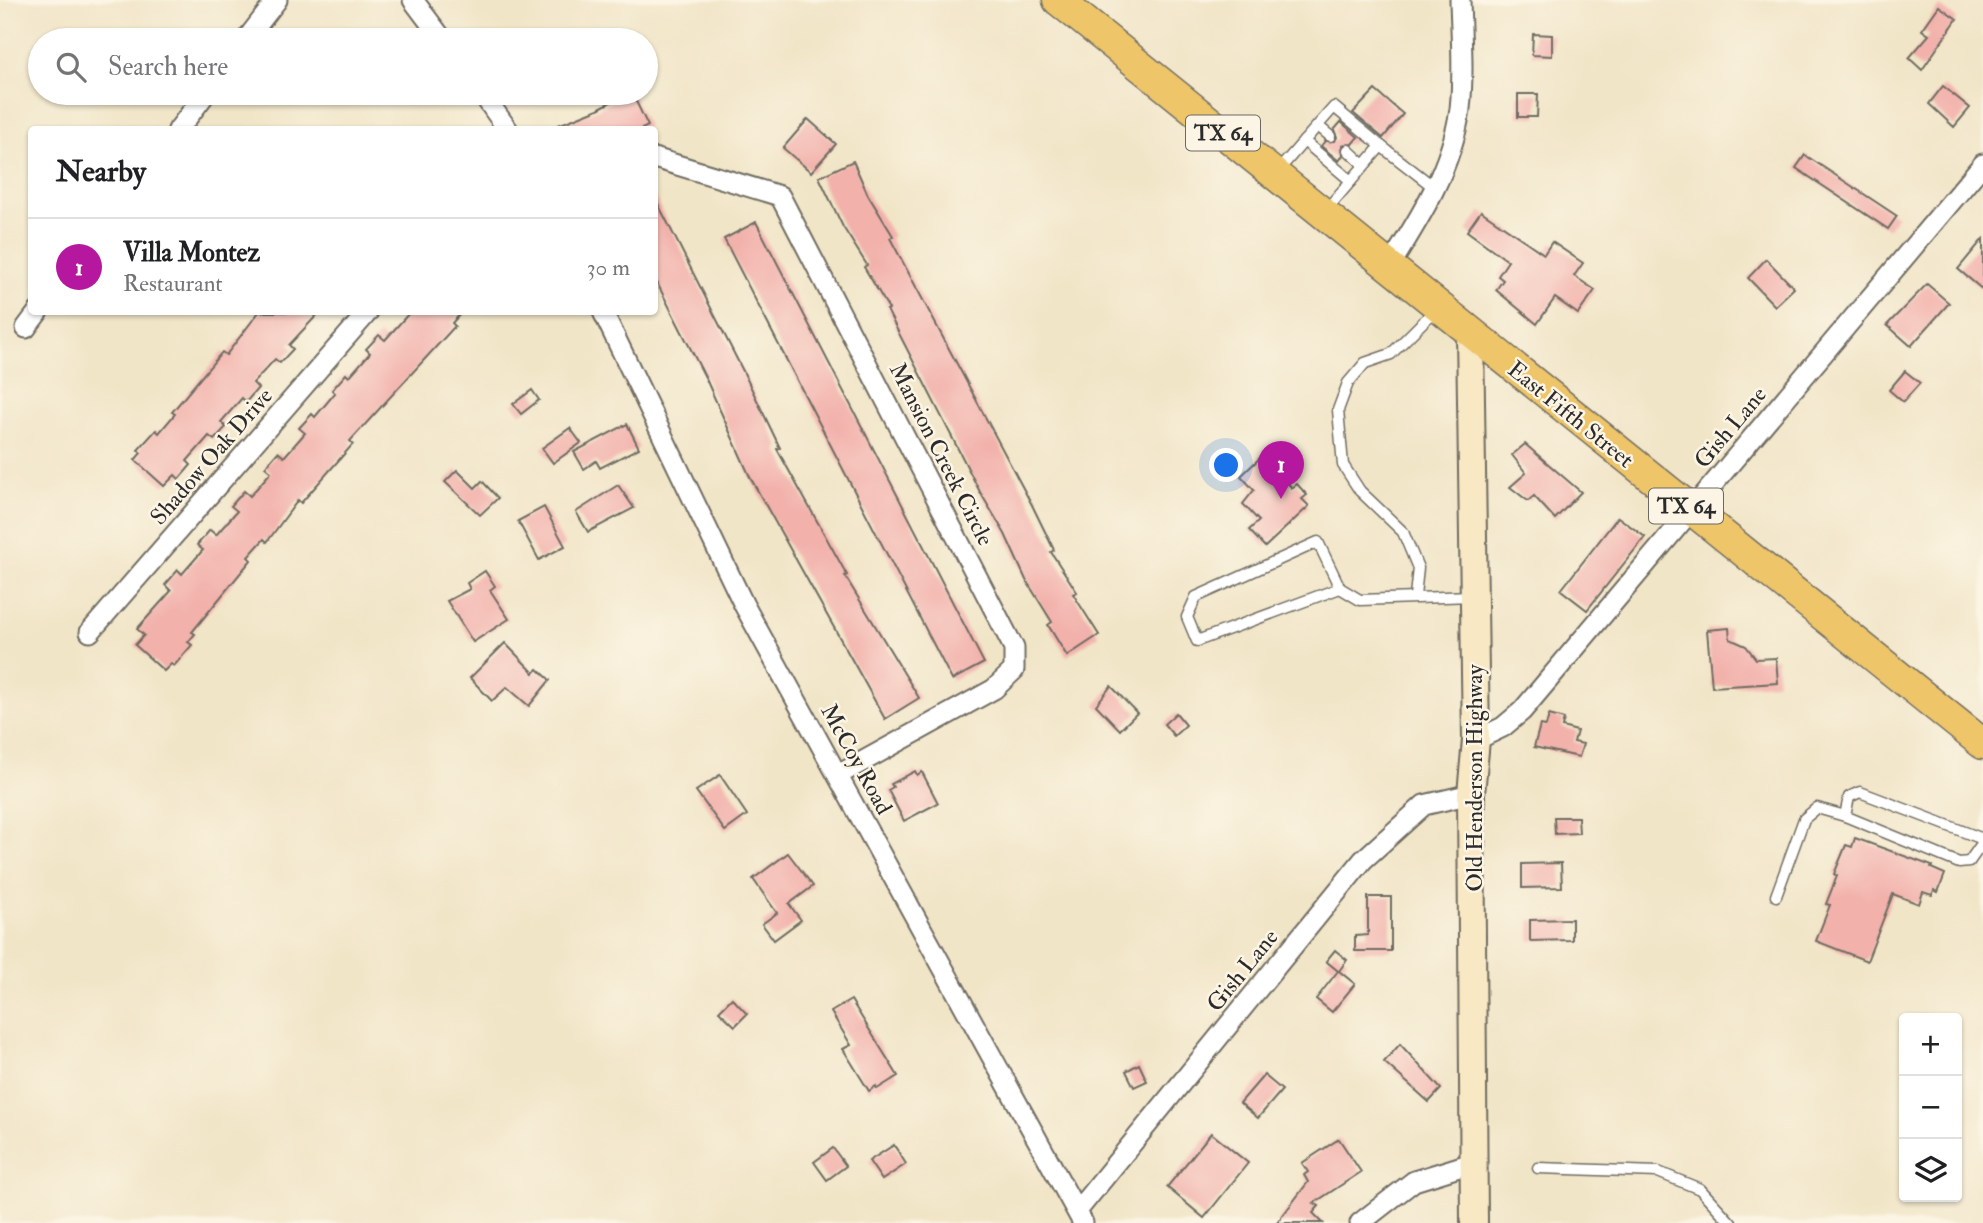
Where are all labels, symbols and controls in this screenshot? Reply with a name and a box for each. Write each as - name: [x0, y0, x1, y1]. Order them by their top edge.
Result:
- search box: [28, 28, 658, 105]
- icon: search: [52, 48, 90, 86]
- text: Search here: [108, 51, 228, 83]
- road number: TX 64: [1186, 116, 1260, 150]
- text: Nearby: [56, 153, 146, 190]
- text: Villa Montez: [123, 237, 260, 269]
- text: 1: [75, 253, 83, 282]
- text: 30 m: [587, 253, 630, 282]
- text: Restaurant: [123, 269, 223, 298]
- street label: East Fifth Street: [1502, 355, 1640, 474]
- street label: Mansion Creek Circle: [883, 358, 1000, 551]
- street label: Gish Lane: [1688, 380, 1773, 474]
- street label: Shadow Oak Drive: [144, 382, 279, 531]
- pin: 1: [1258, 441, 1304, 499]
- your location: [1209, 448, 1243, 482]
- road number: TX 64: [1649, 489, 1723, 524]
- street label: Old Henderson Highway: [1460, 664, 1489, 892]
- street label: McCoy Road: [814, 699, 899, 820]
- street label: Gish Lane: [1200, 923, 1285, 1017]
- map controls: [1899, 1013, 1962, 1202]
- button: +: [1899, 1013, 1962, 1076]
- button: −: [1899, 1076, 1962, 1139]
- button: layers: [1899, 1139, 1962, 1202]

